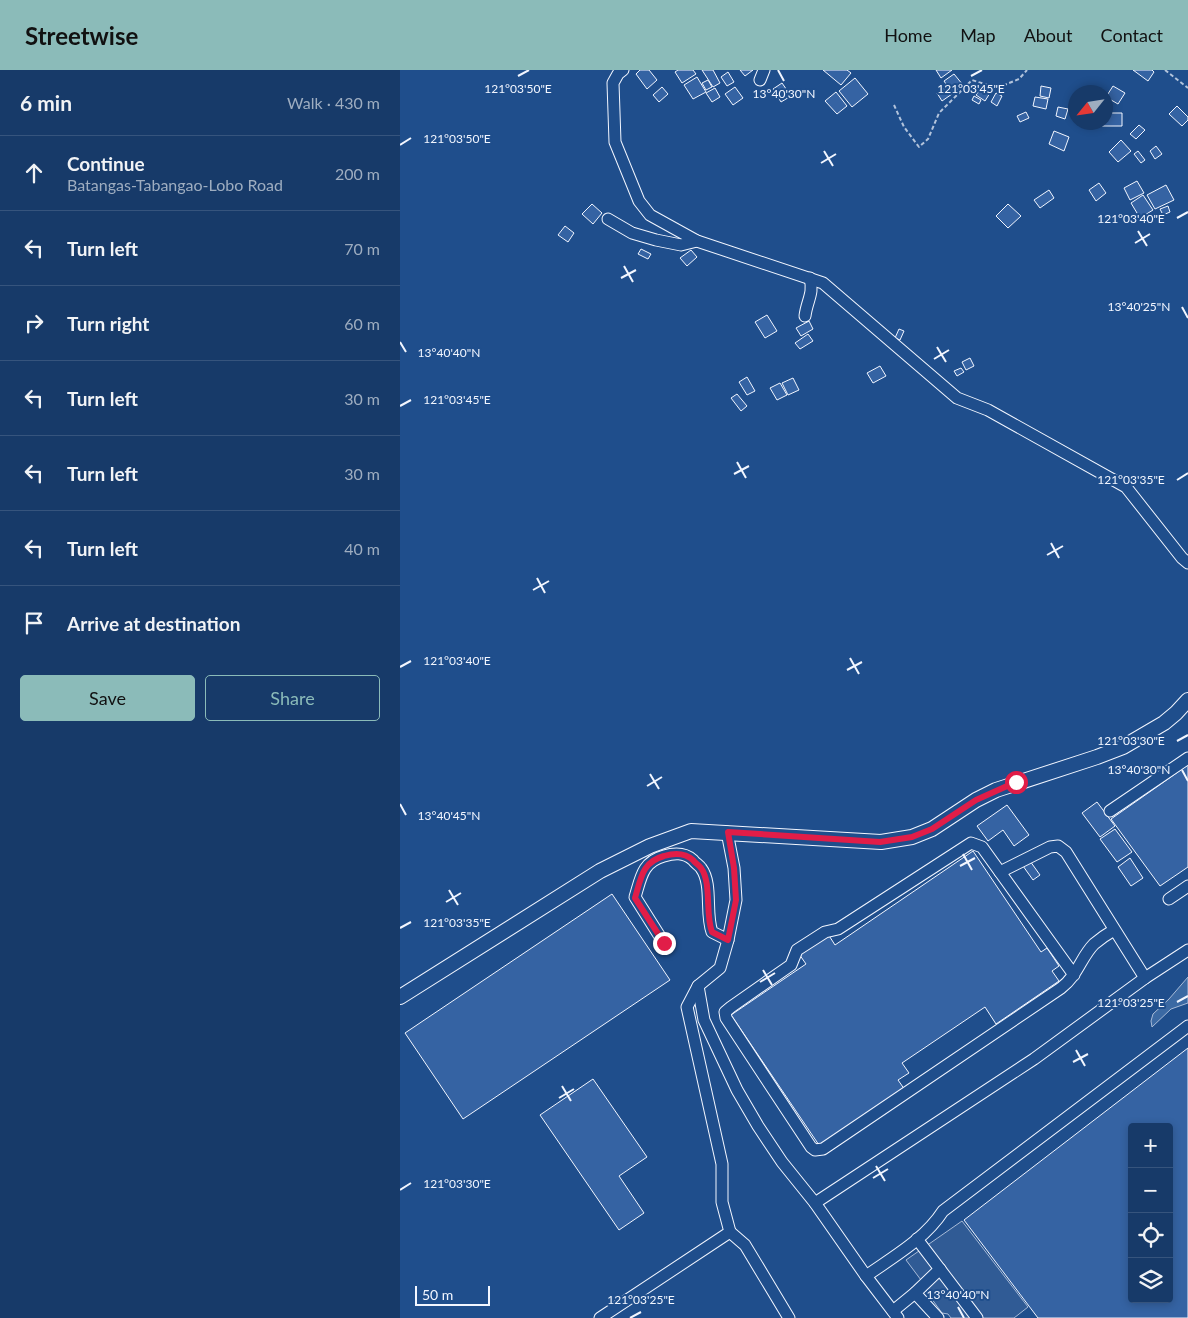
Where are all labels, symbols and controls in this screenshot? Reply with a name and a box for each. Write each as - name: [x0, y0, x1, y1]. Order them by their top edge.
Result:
- text: Streetwise: [25, 21, 138, 50]
- text: Home: [884, 24, 932, 46]
- text: Map: [960, 24, 996, 46]
- text: About: [1024, 24, 1073, 46]
- text: Contact: [1101, 24, 1163, 46]
- text: 121°03'50"E: [484, 81, 552, 96]
- text: 121°03'45"E: [937, 81, 1005, 96]
- north arrow: [1068, 85, 1113, 130]
- text: 13°40'30"N: [753, 86, 815, 101]
- text: 6 min: [20, 90, 72, 115]
- text: Walk · 430 m: [287, 93, 380, 112]
- text: 121°03'50"E: [423, 131, 491, 146]
- text: Continue: [67, 152, 145, 175]
- icon: ahead: [20, 159, 48, 187]
- text: 200 m: [335, 164, 380, 183]
- text: Batangas-Tabangao-Lobo Road: [67, 175, 283, 194]
- text: 121°03'40"E: [1097, 211, 1165, 226]
- icon: left: [20, 234, 48, 262]
- text: Turn left: [67, 237, 138, 260]
- text: 70 m: [344, 239, 380, 258]
- text: 13°40'25"N: [1108, 299, 1170, 314]
- icon: right: [20, 309, 48, 337]
- text: Turn right: [67, 312, 149, 335]
- text: 60 m: [344, 314, 380, 333]
- text: 13°40'40"N: [418, 345, 480, 360]
- icon: left: [20, 384, 48, 412]
- text: Turn left: [67, 387, 138, 410]
- text: 30 m: [344, 389, 380, 408]
- text: 121°03'45"E: [423, 392, 491, 407]
- icon: left: [20, 459, 48, 487]
- text: Turn left: [67, 462, 138, 485]
- text: 30 m: [344, 464, 380, 483]
- text: 121°03'35"E: [1097, 472, 1165, 487]
- icon: left: [20, 534, 48, 562]
- text: Turn left: [67, 537, 138, 560]
- text: 40 m: [344, 539, 380, 558]
- icon: arrive: [20, 609, 48, 637]
- text: Arrive at destination: [67, 612, 240, 635]
- text: 121°03'40"E: [423, 653, 491, 668]
- button: Save: [20, 675, 195, 721]
- button: Share: [205, 675, 380, 721]
- text: 121°03'30"E: [1097, 733, 1165, 748]
- text: 13°40'30"N: [1108, 762, 1170, 777]
- route start: [1005, 771, 1028, 794]
- text: 13°40'45"N: [418, 808, 480, 823]
- text: 121°03'35"E: [423, 915, 491, 930]
- route end: [653, 932, 676, 955]
- text: 121°03'25"E: [1097, 995, 1165, 1010]
- map controls: [1128, 1123, 1173, 1303]
- button: +: [1128, 1123, 1173, 1168]
- button: −: [1128, 1168, 1173, 1213]
- text: 121°03'30"E: [423, 1176, 491, 1191]
- button: locate: [1128, 1213, 1173, 1258]
- button: layers: [1128, 1258, 1173, 1303]
- scale bar: [415, 1283, 490, 1306]
- text: 50 m: [422, 1286, 453, 1303]
- text: 13°40'40"N: [927, 1287, 989, 1302]
- text: 121°03'25"E: [607, 1292, 675, 1307]

